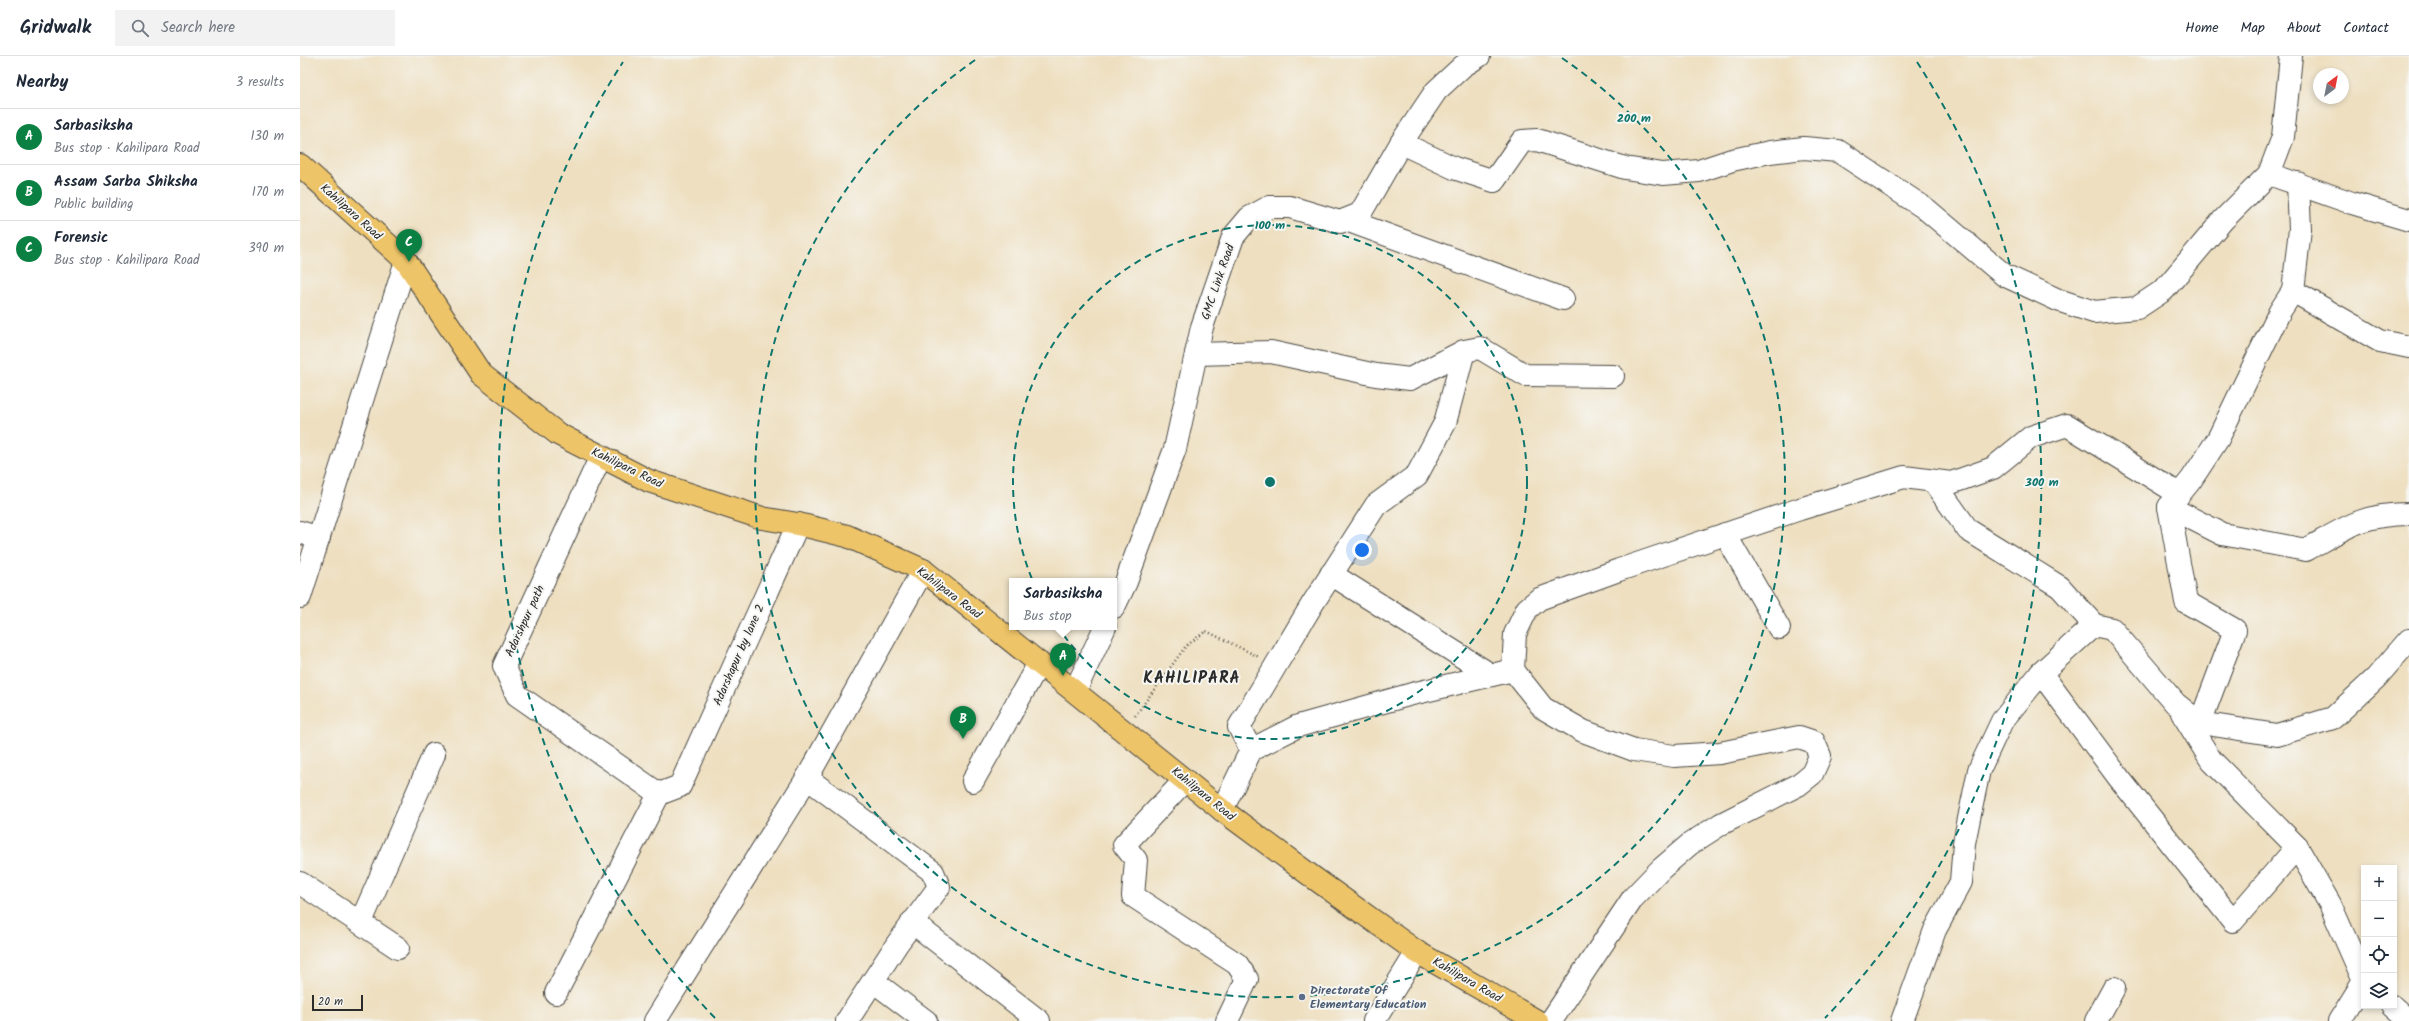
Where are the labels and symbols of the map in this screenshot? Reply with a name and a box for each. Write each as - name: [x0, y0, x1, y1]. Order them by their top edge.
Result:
- north arrow: [2313, 68, 2349, 104]
- text: 200 m: [1617, 109, 1651, 128]
- street label: Kahilipara Road: [316, 179, 387, 246]
- text: 100 m: [1255, 216, 1285, 235]
- pin: C: [396, 229, 422, 262]
- street label: GMC Link Road: [1196, 241, 1240, 322]
- street label: Kahilipara Road: [588, 442, 667, 494]
- text: 300 m: [2024, 473, 2059, 492]
- centre of rings: [1263, 475, 1277, 489]
- your location: [1352, 540, 1372, 560]
- street label: Kahilipara Road: [912, 562, 987, 625]
- street label: Adarshpur path: [500, 582, 550, 660]
- street label: Adarshapur by lane 2: [708, 601, 770, 709]
- pin: A: [1050, 643, 1076, 676]
- district label: KAHILIPARA: [1143, 666, 1241, 691]
- pin: B: [950, 706, 976, 739]
- street label: Kahilipara Road: [1167, 762, 1240, 826]
- street label: Kahilipara Road: [1429, 952, 1506, 1008]
- place label: Directorate Of Elementary Education: [1310, 981, 1427, 1014]
- marker: Directorate Of Elementary Education: [1297, 992, 1307, 1002]
- scale bar: [312, 993, 363, 1012]

